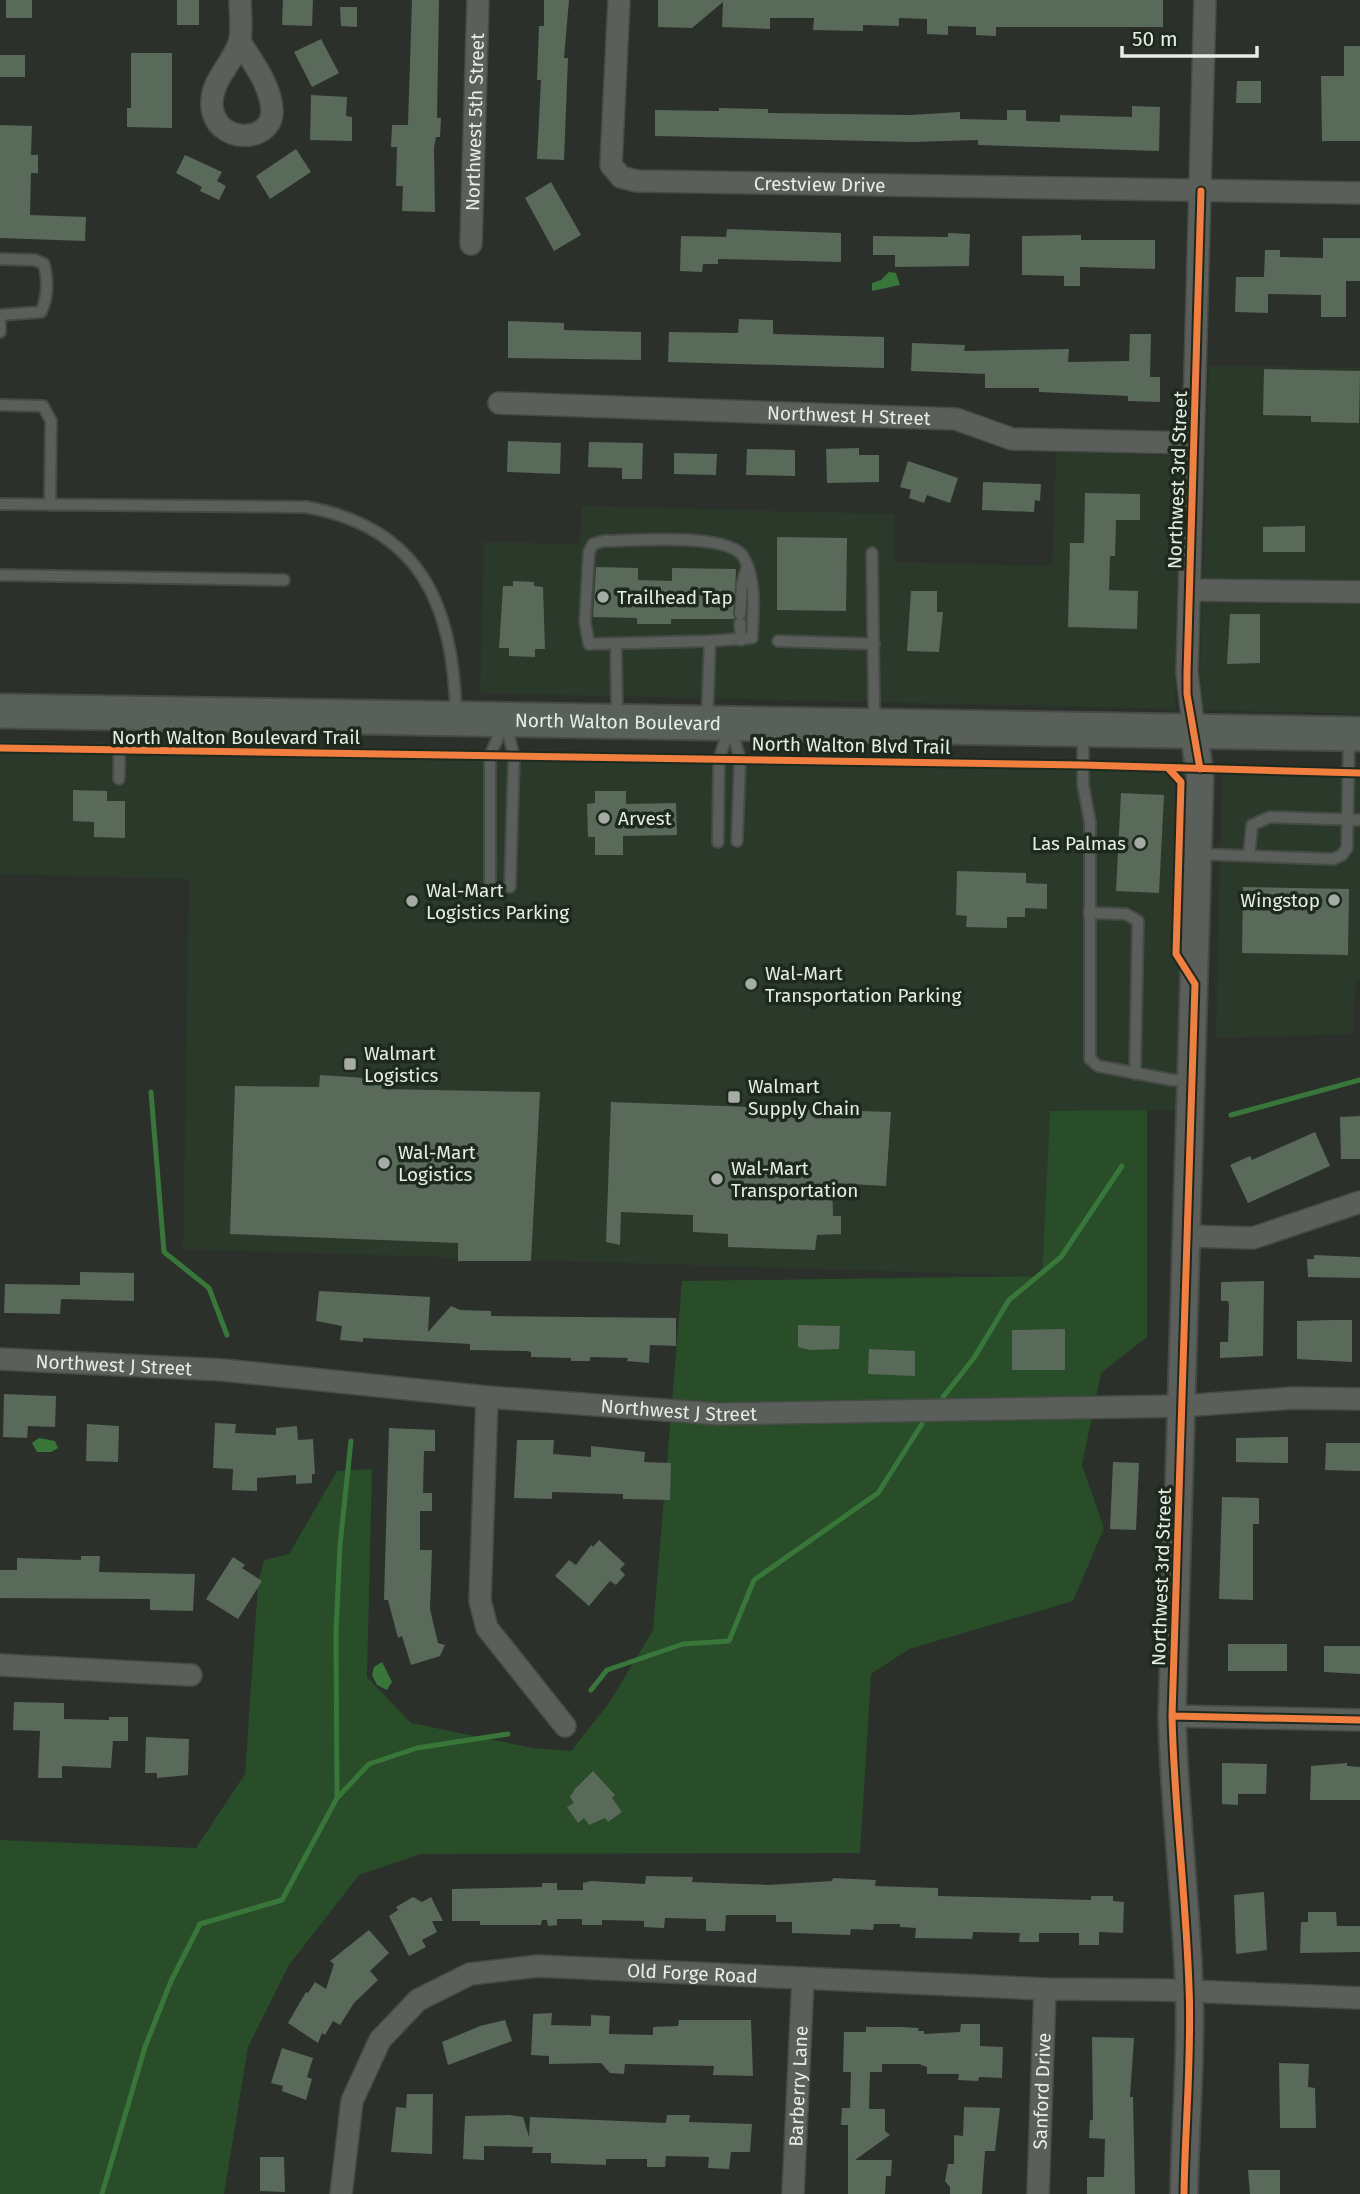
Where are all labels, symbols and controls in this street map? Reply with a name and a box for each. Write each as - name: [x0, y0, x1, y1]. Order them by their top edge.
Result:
- scale bar: [1122, 14, 1257, 58]
- text: 50 m: [1132, 26, 1178, 52]
- street label: Northwest 5th Street: [461, 33, 489, 211]
- street label: Crestview Drive: [754, 172, 886, 197]
- street label: Northwest 3rd Street: [1163, 390, 1192, 570]
- street label: Northwest H Street: [767, 401, 931, 430]
- place label: Trailhead Tap: [617, 586, 733, 609]
- marker: Trailhead Tap: [595, 589, 611, 605]
- street label: North Walton Boulevard: [515, 709, 721, 735]
- street label: North Walton Boulevard Trail: [112, 726, 361, 749]
- street label: North Walton Blvd Trail: [751, 732, 951, 759]
- place label: Arvest: [618, 807, 672, 830]
- marker: Arvest: [596, 810, 612, 826]
- place label: Las Palmas: [1032, 832, 1126, 855]
- marker: Las Palmas: [1132, 835, 1148, 851]
- place label: Wal-Mart Logistics Parking: [426, 879, 569, 924]
- place label: Wingstop: [1240, 889, 1320, 912]
- marker: Wingstop: [1326, 892, 1342, 908]
- marker: Wal-Mart Logistics Parking: [404, 893, 420, 909]
- place label: Wal-Mart Transportation Parking: [765, 962, 961, 1007]
- marker: Wal-Mart Transportation Parking: [743, 976, 759, 992]
- place label: Walmart Logistics: [364, 1042, 438, 1087]
- marker: Walmart Logistics: [342, 1056, 358, 1072]
- place label: Walmart Supply Chain: [748, 1075, 860, 1120]
- marker: Walmart Supply Chain: [726, 1089, 742, 1105]
- place label: Wal-Mart Logistics: [398, 1141, 476, 1186]
- marker: Wal-Mart Logistics: [376, 1155, 392, 1171]
- place label: Wal-Mart Transportation: [731, 1157, 859, 1202]
- marker: Wal-Mart Transportation: [709, 1171, 725, 1187]
- street label: Northwest J Street: [35, 1350, 193, 1380]
- street label: Northwest J Street: [600, 1394, 757, 1426]
- street label: Northwest 3rd Street: [1147, 1487, 1176, 1667]
- street label: Old Forge Road: [626, 1959, 758, 1988]
- street label: Barberry Lane: [784, 2025, 813, 2147]
- street label: Sanford Drive: [1029, 2032, 1056, 2150]

